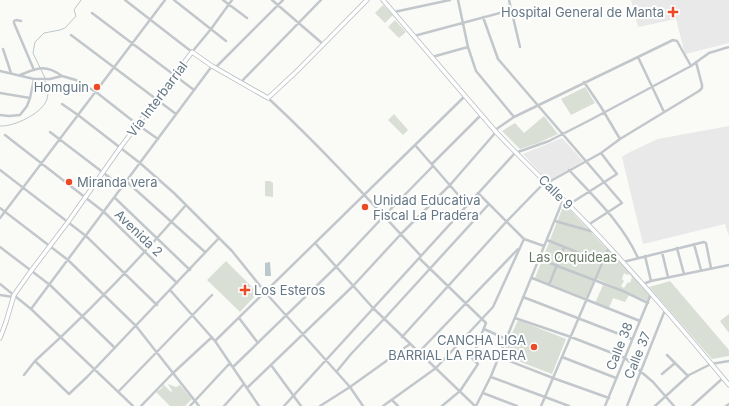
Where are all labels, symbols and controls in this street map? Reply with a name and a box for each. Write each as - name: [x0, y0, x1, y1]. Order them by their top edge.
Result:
- place label: Hospital General de Manta: [501, 4, 664, 20]
- marker: Hospital General de Manta: [667, 6, 679, 18]
- street label: Vía Interbarrial: [123, 58, 191, 140]
- place label: Homguin: [34, 79, 89, 95]
- marker: Homguin: [92, 82, 102, 92]
- street label: Calle 9: [535, 171, 577, 213]
- place label: Miranda vera: [77, 174, 158, 190]
- marker: Miranda vera: [64, 177, 74, 187]
- place label: Unidad Educativa Fiscal La Pradera: [373, 192, 481, 223]
- marker: Unidad Educativa Fiscal La Pradera: [360, 202, 370, 212]
- street label: Avenida 2: [112, 206, 166, 260]
- park label: Las Orquideas: [529, 249, 617, 265]
- place label: Los Esteros: [254, 282, 326, 298]
- marker: Los Esteros: [239, 284, 251, 296]
- street label: Calle 38: [602, 320, 636, 372]
- street label: Calle 37: [620, 329, 654, 381]
- place label: CANCHA LIGA BARRIAL LA PRADERA: [388, 332, 526, 363]
- marker: CANCHA LIGA BARRIAL LA PRADERA: [529, 342, 539, 352]

